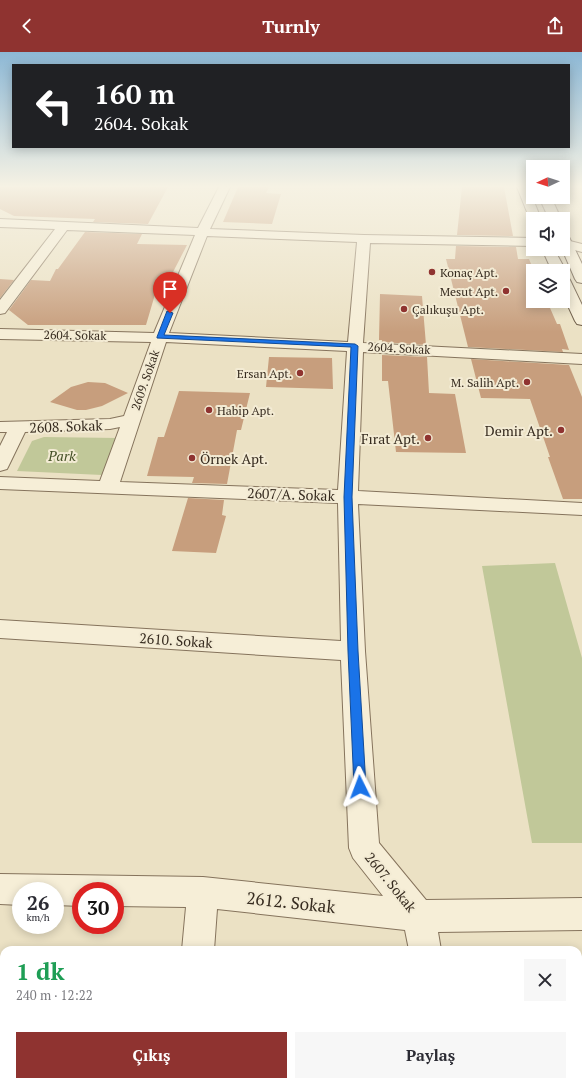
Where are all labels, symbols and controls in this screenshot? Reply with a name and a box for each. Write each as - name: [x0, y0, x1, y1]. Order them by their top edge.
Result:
- text: Turnly: [262, 14, 320, 38]
- icon: back: [16, 15, 38, 37]
- icon: share: [544, 15, 566, 37]
- text: 160 m: [94, 75, 175, 112]
- icon: left: [28, 80, 80, 132]
- text: 2604. Sokak: [94, 111, 188, 135]
- north arrow: [526, 160, 570, 204]
- map controls: [526, 160, 570, 308]
- button: sound: [526, 212, 570, 256]
- button: layers: [526, 264, 570, 308]
- place label: Konaç Apt.: [440, 265, 498, 280]
- marker: Konaç Apt.: [427, 267, 437, 277]
- pin: [153, 272, 187, 313]
- icon: arrive: [159, 278, 181, 300]
- place label: Mesut Apt.: [440, 284, 498, 299]
- marker: Mesut Apt.: [501, 286, 511, 296]
- place label: Çalıkuşu Apt.: [412, 302, 484, 317]
- marker: Çalıkuşu Apt.: [399, 304, 409, 314]
- street label: 2604. Sokak: [43, 327, 107, 343]
- street label: 2604. Sokak: [367, 339, 432, 357]
- street label: 2609. Sokak: [128, 347, 163, 412]
- place label: Ersan Apt.: [237, 366, 292, 381]
- marker: Ersan Apt.: [295, 368, 305, 378]
- place label: M. Salih Apt.: [451, 375, 519, 390]
- marker: M. Salih Apt.: [522, 377, 532, 387]
- place label: Habip Apt.: [217, 403, 274, 418]
- marker: Habip Apt.: [204, 405, 214, 415]
- street label: 2608. Sokak: [29, 415, 104, 437]
- place label: Demir Apt.: [485, 421, 553, 440]
- marker: Demir Apt.: [556, 425, 566, 435]
- place label: Fırat Apt.: [361, 429, 420, 448]
- marker: Fırat Apt.: [423, 433, 433, 443]
- park label: Park: [47, 446, 76, 465]
- place label: Örnek Apt.: [200, 449, 268, 468]
- marker: Örnek Apt.: [187, 453, 197, 463]
- street label: 2607/A. Sokak: [247, 483, 336, 505]
- street label: 2610. Sokak: [139, 628, 214, 652]
- position arrow: [339, 766, 381, 808]
- street label: 2607. Sokak: [361, 848, 422, 917]
- speed limit sign: 30: [72, 882, 124, 934]
- street label: 2612. Sokak: [245, 886, 337, 918]
- text: 26: [27, 889, 49, 916]
- text: km/h: [26, 911, 50, 924]
- text: 1 dk: [16, 955, 64, 987]
- button: close: [524, 959, 566, 1001]
- text: 240 m · 12:22: [16, 986, 93, 1004]
- button: Çıkış: [16, 1032, 287, 1078]
- button: Paylaş: [295, 1032, 566, 1078]

